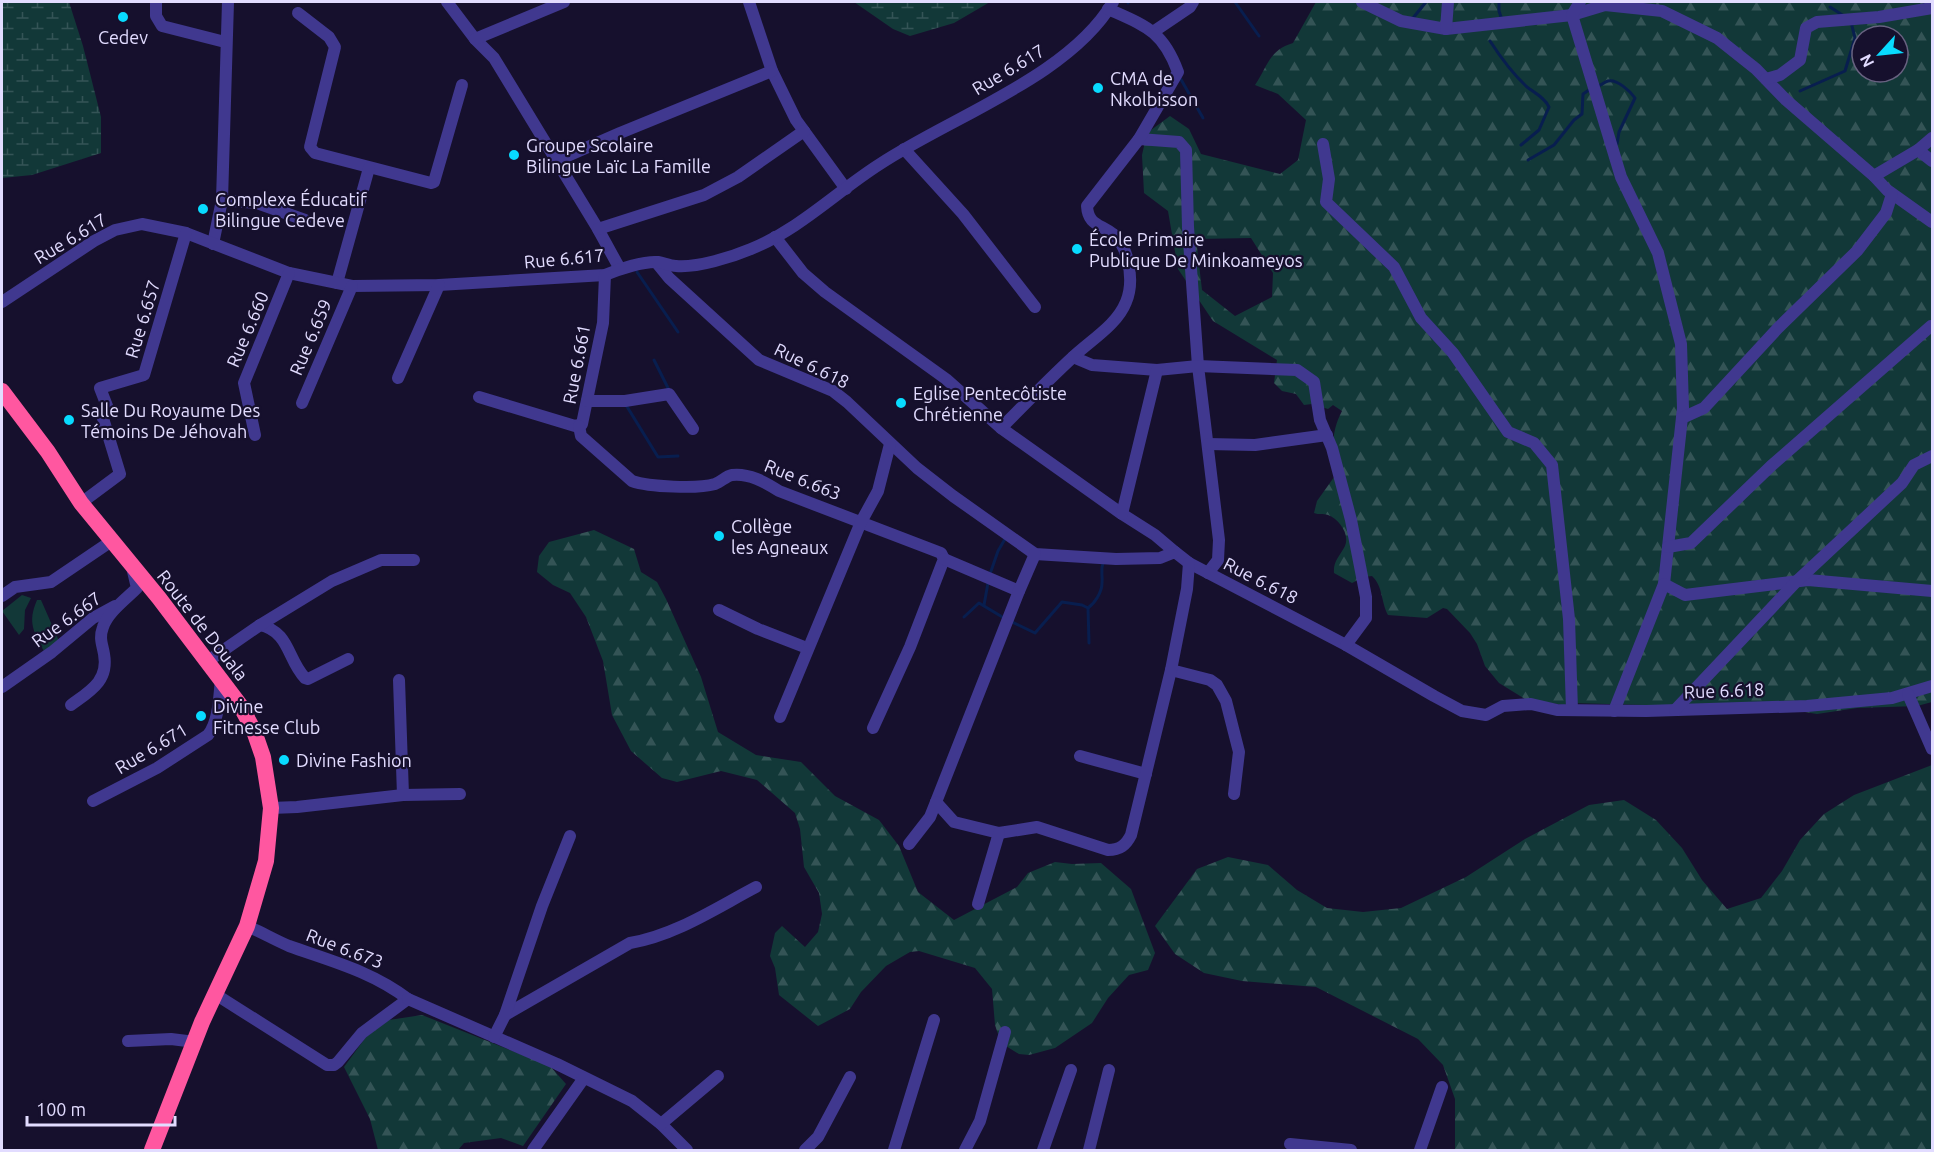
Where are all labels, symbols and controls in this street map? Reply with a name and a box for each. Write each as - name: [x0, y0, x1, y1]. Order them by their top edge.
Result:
- marker: Cedev: [116, 10, 130, 24]
- north arrow: [1850, 24, 1910, 84]
- place label: Cedev: [98, 27, 148, 47]
- street label: Rue 6.617: [968, 40, 1048, 98]
- text: N: [1856, 51, 1877, 70]
- place label: CMA de Nkolbisson: [1110, 68, 1198, 109]
- marker: CMA de Nkolbisson: [1091, 81, 1105, 95]
- place label: Groupe Scolaire Bilingue Laïc La Famille: [526, 135, 711, 176]
- marker: Groupe Scolaire Bilingue Laïc La Famille: [507, 148, 521, 162]
- place label: Complexe Éducatif Bilingue Cedeve: [215, 188, 367, 230]
- marker: Complexe Éducatif Bilingue Cedeve: [196, 202, 210, 216]
- street label: Rue 6.617: [30, 209, 110, 267]
- place label: École Primaire Publique De Minkoameyos: [1089, 228, 1303, 270]
- marker: École Primaire Publique De Minkoameyos: [1070, 242, 1084, 256]
- street label: Rue 6.617: [523, 245, 605, 271]
- street label: Rue 6.657: [121, 278, 163, 360]
- street label: Rue 6.660: [222, 288, 272, 370]
- street label: Rue 6.659: [285, 296, 335, 378]
- street label: Rue 6.661: [558, 323, 594, 405]
- street label: Rue 6.618: [771, 338, 853, 392]
- place label: Eglise Pentecôtiste Chrétienne: [913, 383, 1067, 424]
- marker: Eglise Pentecôtiste Chrétienne: [894, 396, 908, 410]
- place label: Salle Du Royaume Des Témoins De Jéhovah: [81, 400, 260, 441]
- marker: Salle Du Royaume Des Témoins De Jéhovah: [62, 413, 76, 427]
- street label: Rue 6.663: [762, 455, 844, 503]
- place label: Collège les Agneaux: [731, 516, 828, 557]
- marker: Collège les Agneaux: [712, 529, 726, 543]
- street label: Rue 6.618: [1221, 553, 1301, 607]
- street label: Route de Douala: [154, 566, 252, 684]
- street label: Rue 6.667: [28, 587, 104, 651]
- street label: Rue 6.618: [1683, 679, 1765, 701]
- place label: Divine Fitnesse Club: [213, 696, 320, 737]
- marker: Divine Fitnesse Club: [194, 709, 208, 723]
- street label: Rue 6.671: [111, 719, 191, 777]
- place label: Divine Fashion: [296, 750, 412, 770]
- marker: Divine Fashion: [277, 753, 291, 767]
- street label: Rue 6.673: [304, 924, 386, 972]
- scale bar: [27, 1089, 176, 1127]
- text: 100 m: [36, 1099, 86, 1119]

